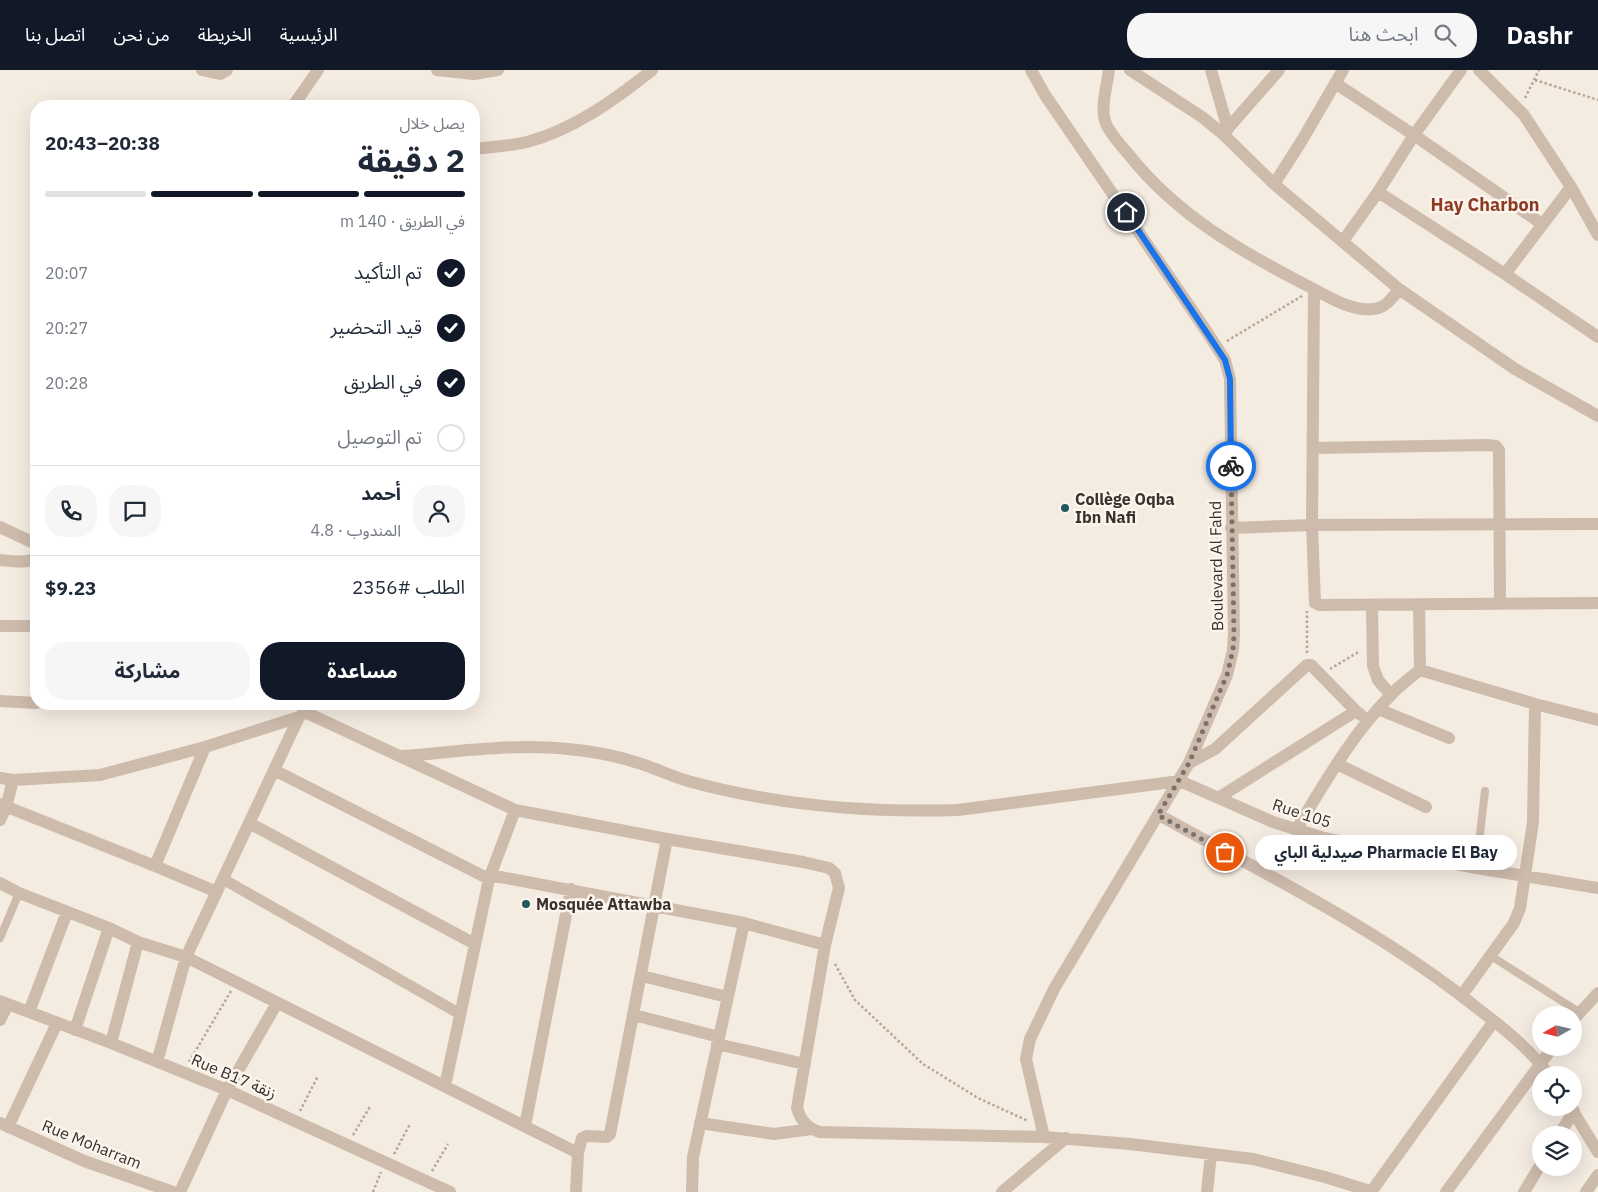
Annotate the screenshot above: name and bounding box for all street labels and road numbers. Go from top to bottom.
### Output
street label: Boulevard Al Fahd [1205,501,1227,631]
street label: Rue 105 [1270,794,1334,832]
street label: Rue B17 زنقة [188,1049,280,1103]
street label: Rue Moharram [39,1115,145,1173]

